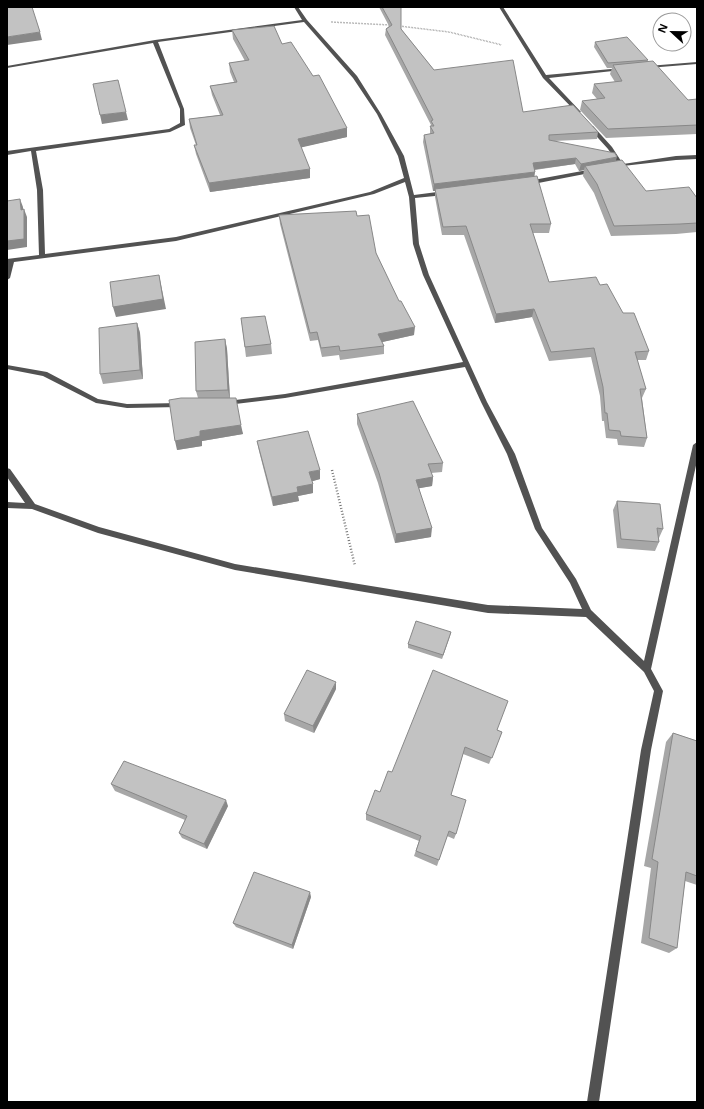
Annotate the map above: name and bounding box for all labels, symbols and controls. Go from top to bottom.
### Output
north arrow [652,12,692,52]
text: N [654,21,671,35]

